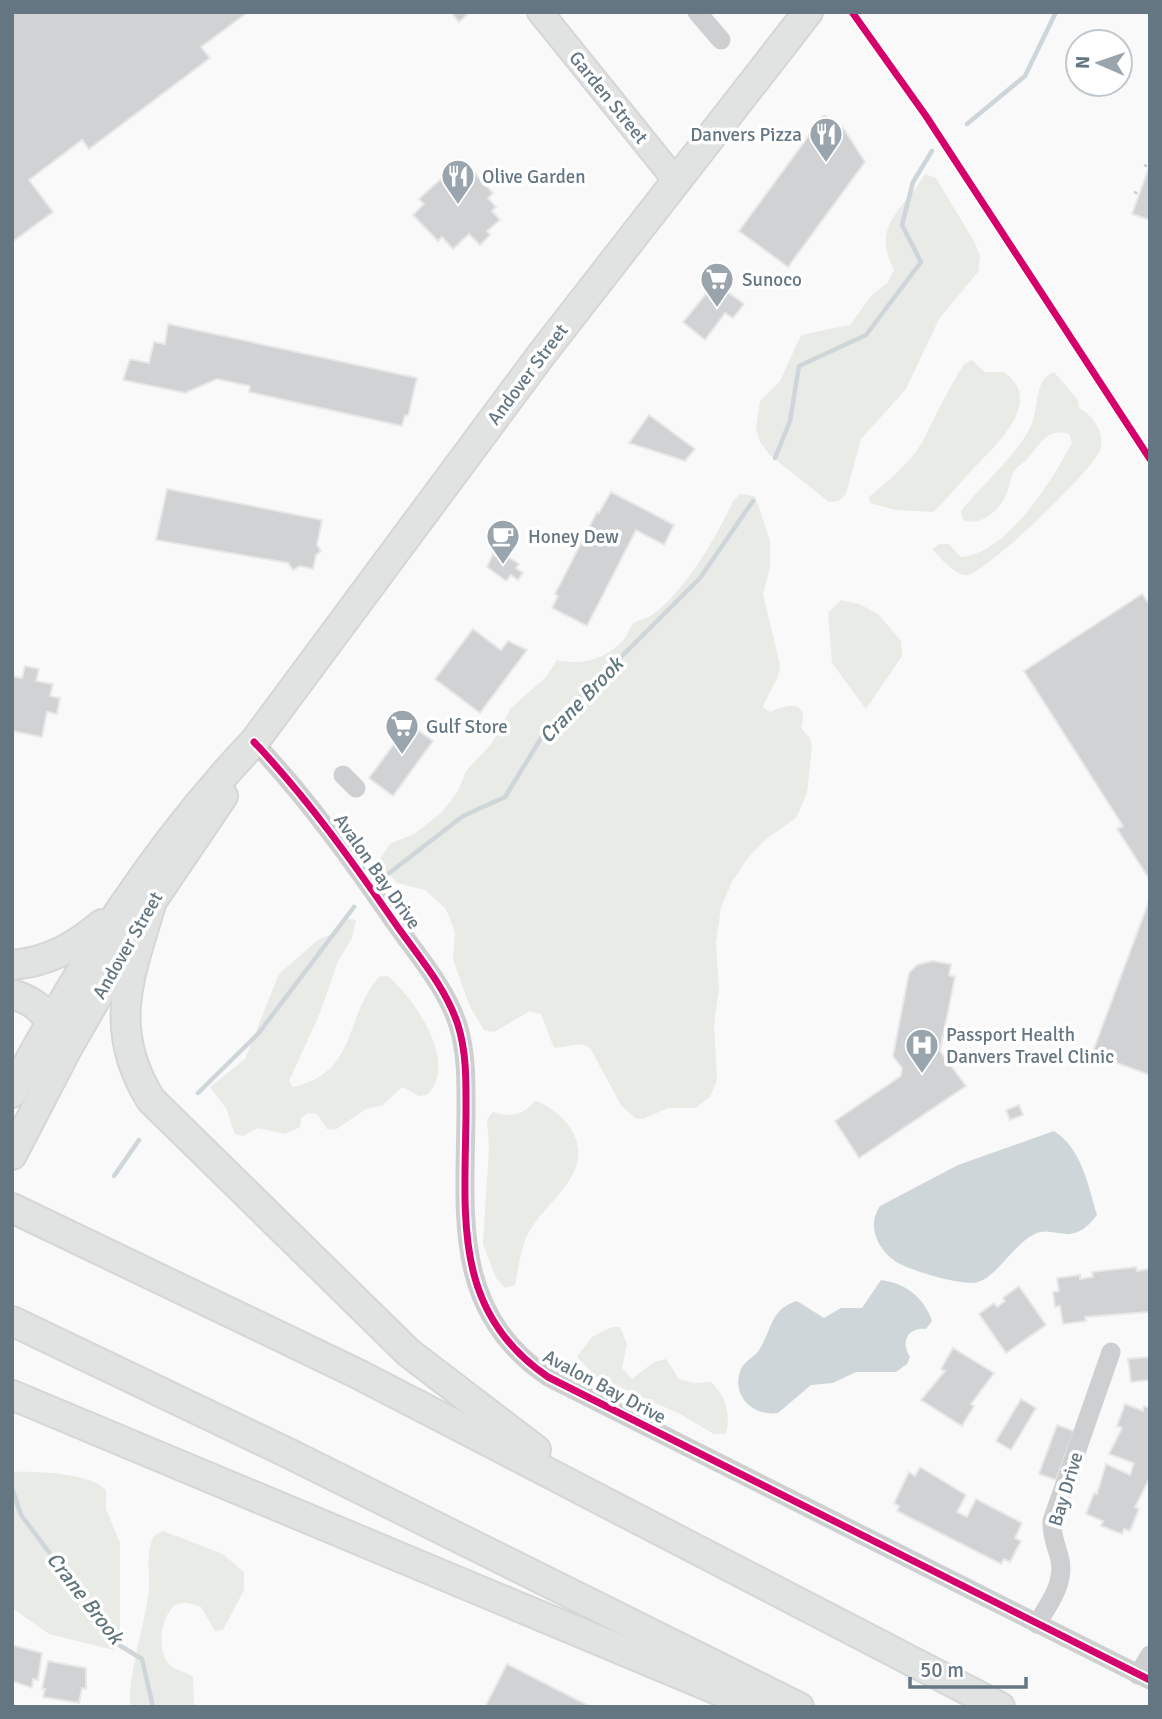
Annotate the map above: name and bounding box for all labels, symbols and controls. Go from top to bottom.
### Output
north arrow [1064,28,1134,98]
street label: Garden Street [564,46,653,149]
text: N [1071,55,1095,69]
restaurant icon: Danvers Pizza [807,115,845,164]
place label: Danvers Pizza [690,123,802,147]
restaurant icon: Olive Garden [439,157,477,206]
place label: Olive Garden [482,165,586,189]
supermarket icon: Sunoco [698,260,736,309]
place label: Sunoco [742,268,802,292]
street label: Andover Street [482,319,574,430]
cafe icon: Honey Dew [484,517,522,566]
place label: Honey Dew [528,525,619,549]
water label: Crane Brook [534,650,630,748]
supermarket icon: Gulf Store [383,707,421,756]
place label: Gulf Store [426,715,508,739]
street label: Avalon Bay Drive [328,809,426,934]
street label: Andover Street [87,887,169,1004]
place label: Passport Health Danvers Travel Clinic [946,1023,1114,1069]
hospital icon: Passport Health Danvers Travel Clinic [903,1026,941,1075]
street label: Avalon Bay Drive [539,1344,670,1429]
street label: Bay Drive [1043,1449,1089,1529]
water label: Crane Brook [41,1547,131,1651]
scale bar [910,1646,1026,1690]
text: 50 m [920,1657,964,1683]

